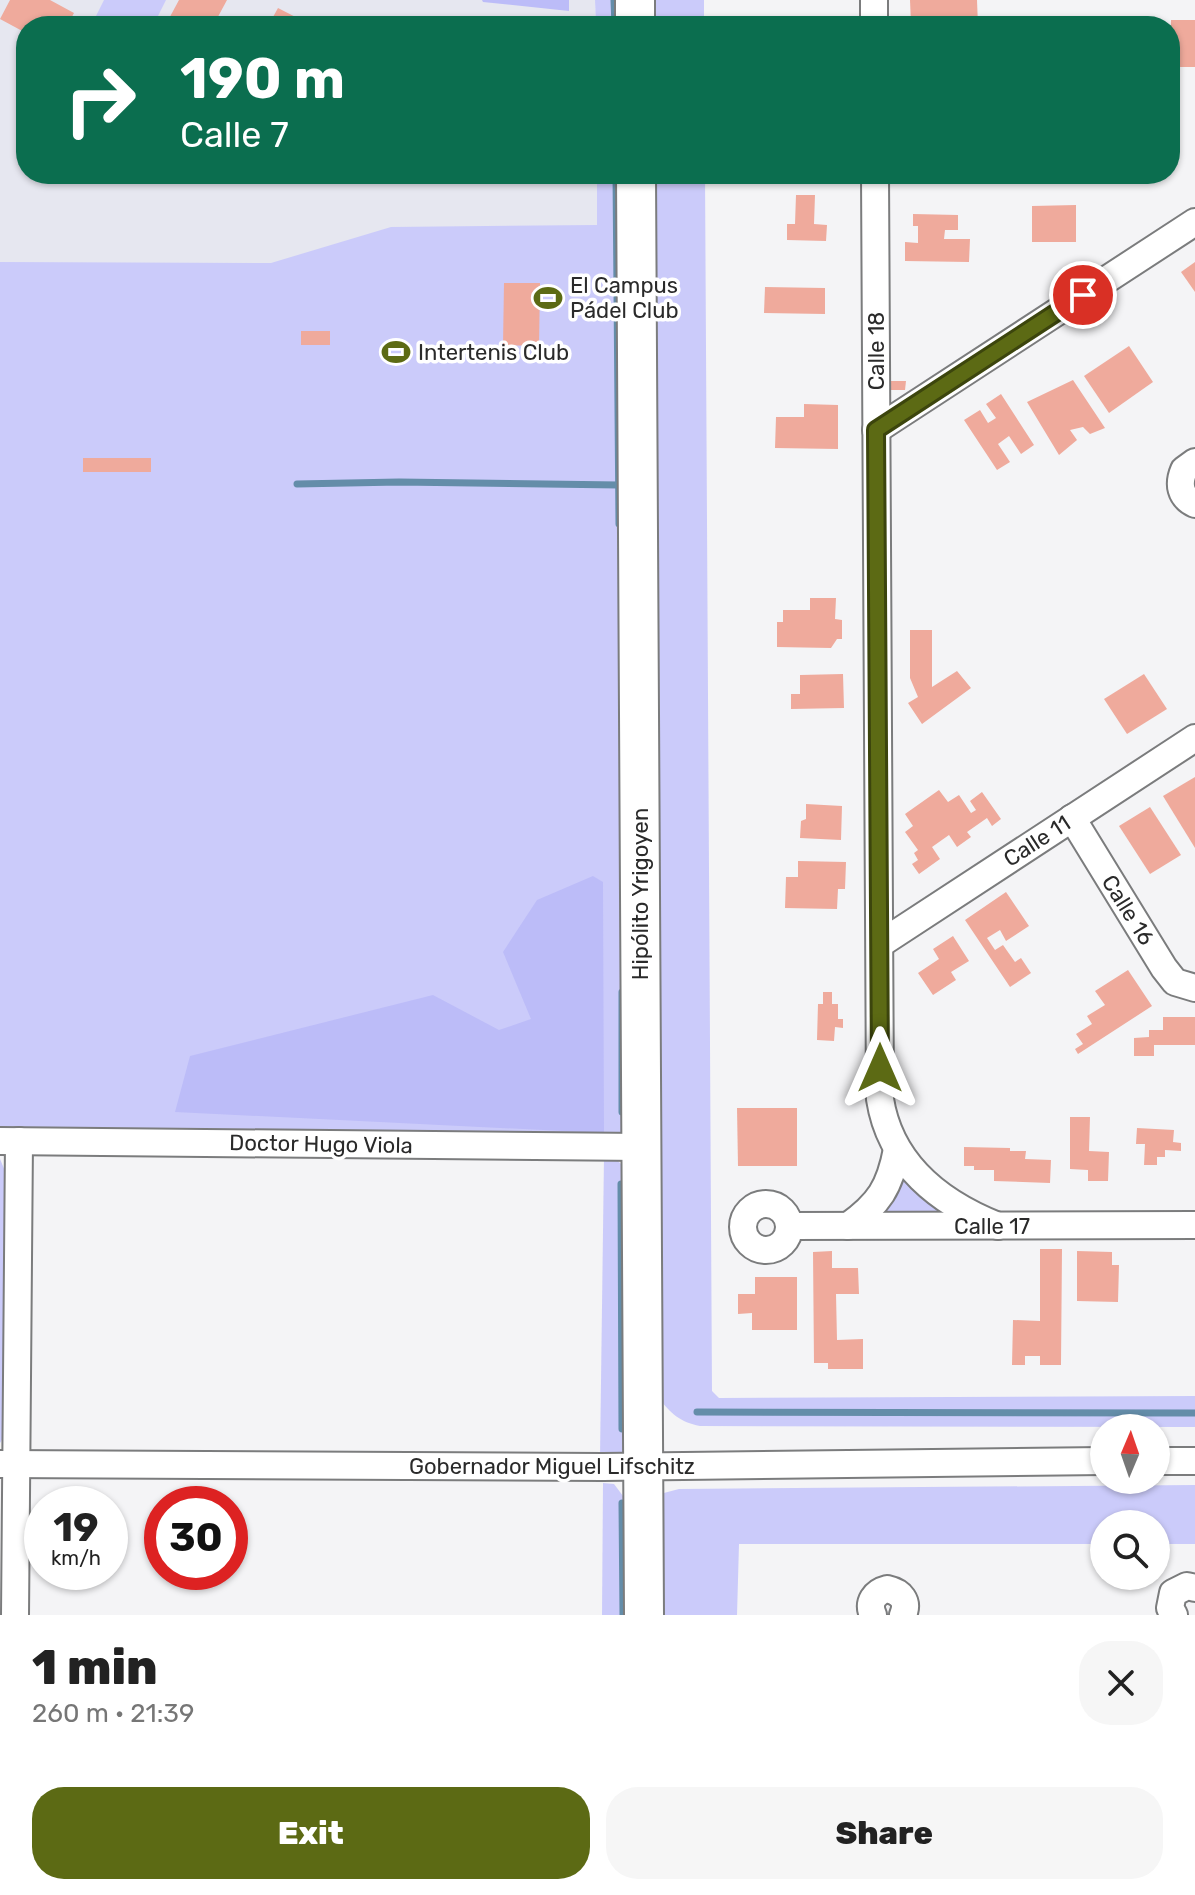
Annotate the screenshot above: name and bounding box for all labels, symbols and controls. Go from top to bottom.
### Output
text: 190 m [180,46,345,112]
icon: right [48,48,152,152]
text: Calle 7 [180,113,289,156]
pin [1049,261,1117,329]
place label: El Campus Pádel Club [570,272,679,324]
icon: arrive [1061,273,1105,317]
sports icon: El Campus Pádel Club [533,283,563,313]
street label: Calle 18 [863,312,890,390]
sports icon: Intertenis Club [381,337,411,367]
place label: Intertenis Club [418,339,569,366]
street label: Hipólito Yrigoyen [627,808,654,980]
street label: Calle 11 [999,810,1075,872]
street label: Calle 16 [1096,870,1160,950]
position arrow [838,1026,922,1110]
street label: Doctor Hugo Viola [229,1129,413,1159]
street label: Calle 17 [954,1213,1030,1240]
north arrow [1090,1414,1170,1494]
map controls [1090,1414,1170,1590]
street label: Gobernador Miguel Lifschitz [409,1453,695,1480]
speed limit sign: 30 [144,1486,248,1590]
text: 19 [53,1504,99,1551]
button: search [1090,1510,1170,1590]
text: km/h [51,1546,101,1570]
text: 1 min [32,1639,158,1696]
button: close [1079,1641,1163,1725]
text: 260 m · 21:39 [32,1698,194,1729]
button: Exit [32,1787,590,1879]
button: Share [606,1787,1163,1879]

